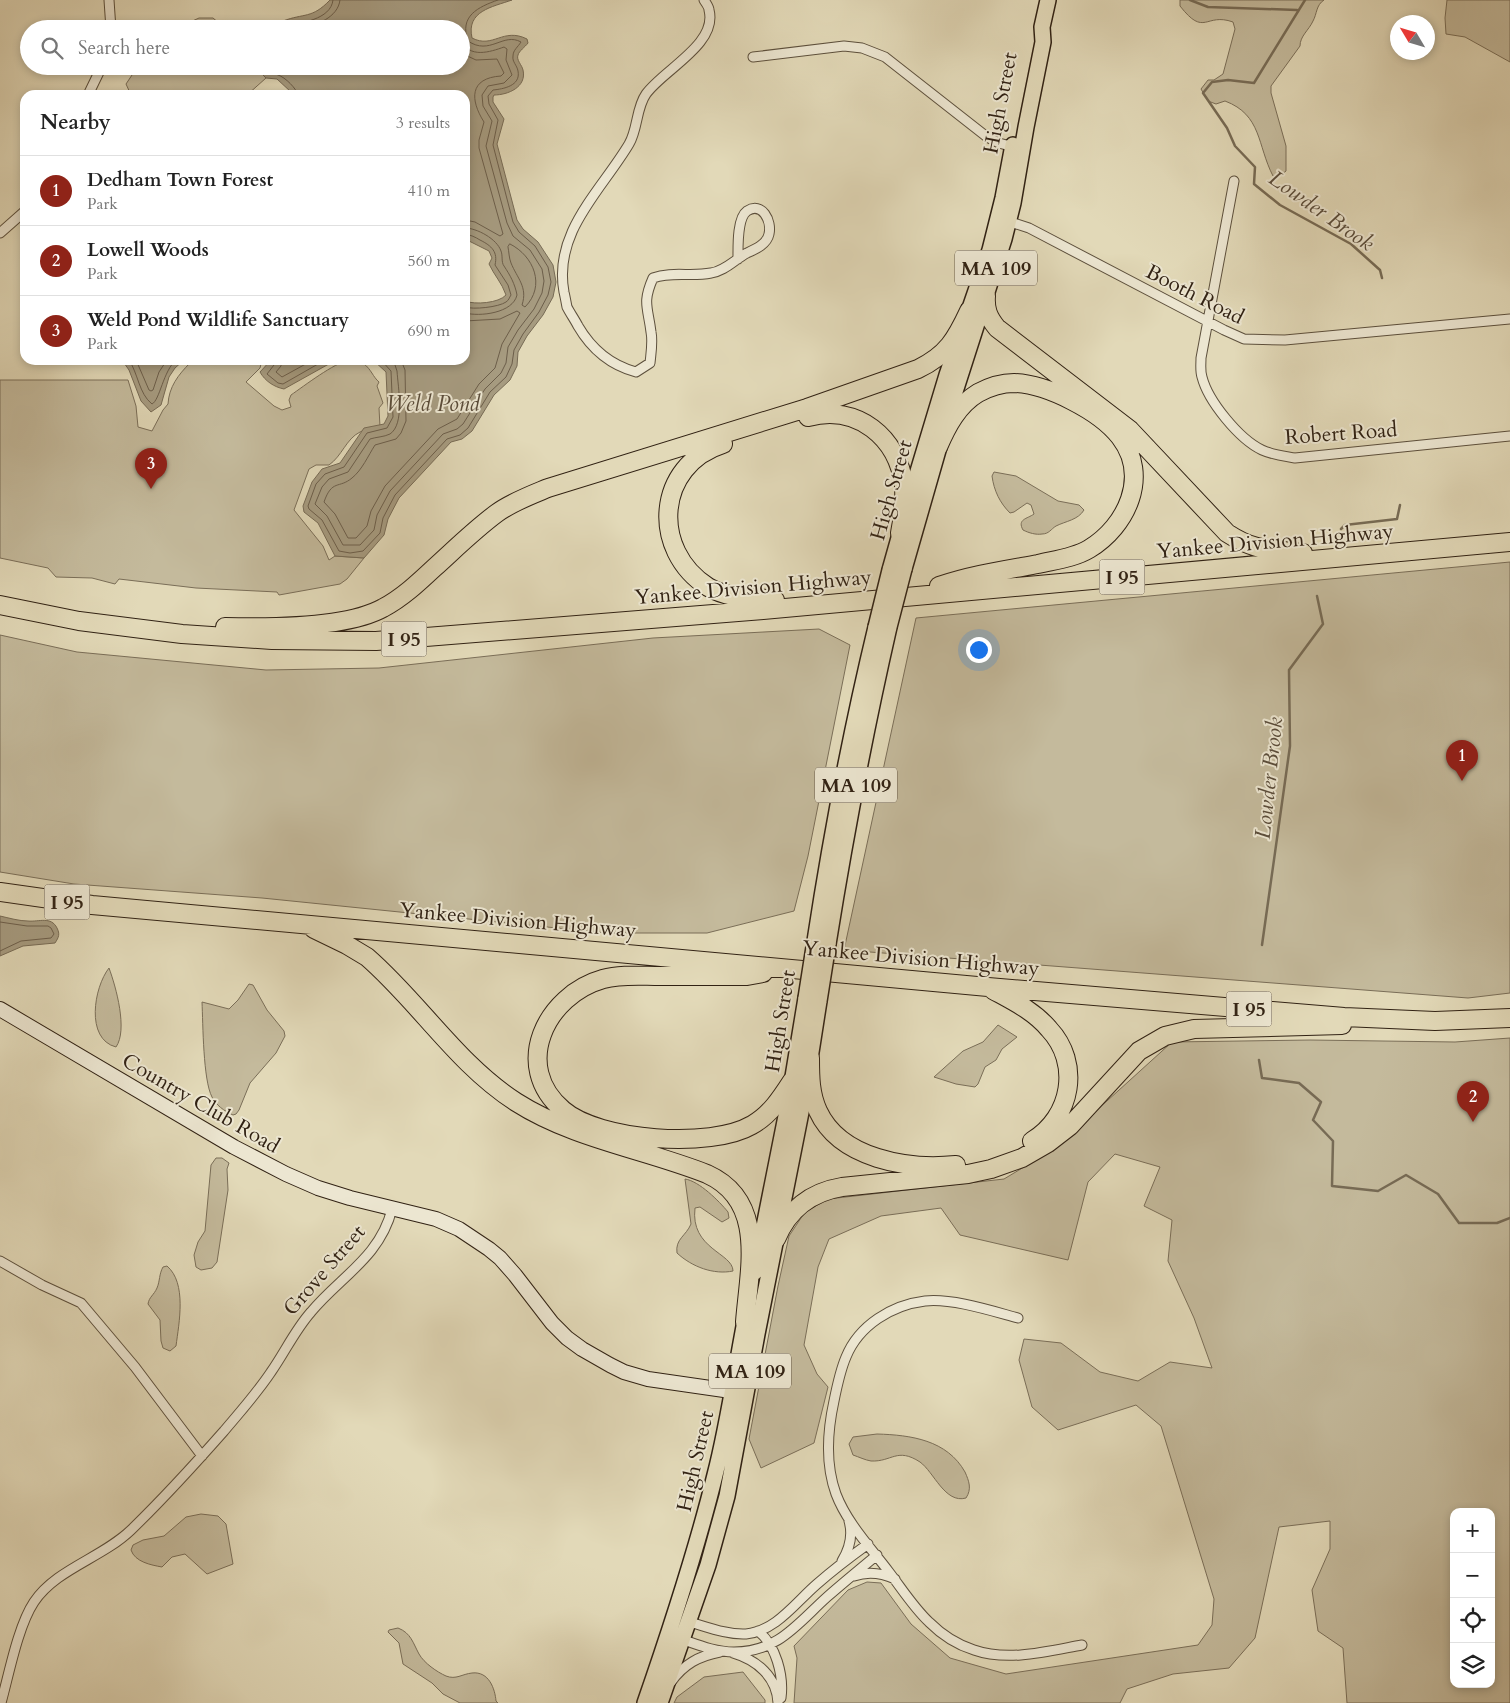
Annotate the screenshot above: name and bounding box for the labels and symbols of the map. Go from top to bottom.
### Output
north arrow [1390,15,1435,60]
street label: High Street [976,49,1025,156]
water label: Lowder Brook [1263,163,1380,258]
road number: MA 109 [955,250,1037,286]
street label: Booth Road [1141,257,1249,332]
water label: Weld Pond [386,389,481,419]
street label: Robert Road [1284,415,1398,452]
street label: High Street [863,436,920,544]
pin: 3 [135,448,167,489]
street label: Yankee Division Highway [1155,517,1395,566]
road number: I 95 [1100,560,1144,594]
street label: Yankee Division Highway [633,563,873,612]
road number: I 95 [382,622,426,656]
your location [966,637,992,663]
water label: Lowder Brook [1248,715,1290,841]
pin: 1 [1446,740,1478,781]
road number: MA 109 [815,768,897,802]
road number: I 95 [44,884,90,920]
street label: Yankee Division Highway [398,896,638,945]
street label: Yankee Division Highway [801,934,1041,983]
street label: High Street [758,968,803,1074]
road number: I 95 [1226,992,1272,1026]
street label: Country Club Road [116,1046,285,1160]
pin: 2 [1457,1081,1489,1122]
street label: Grove Street [277,1218,372,1322]
road number: MA 109 [709,1354,791,1388]
street label: High Street [670,1407,721,1515]

